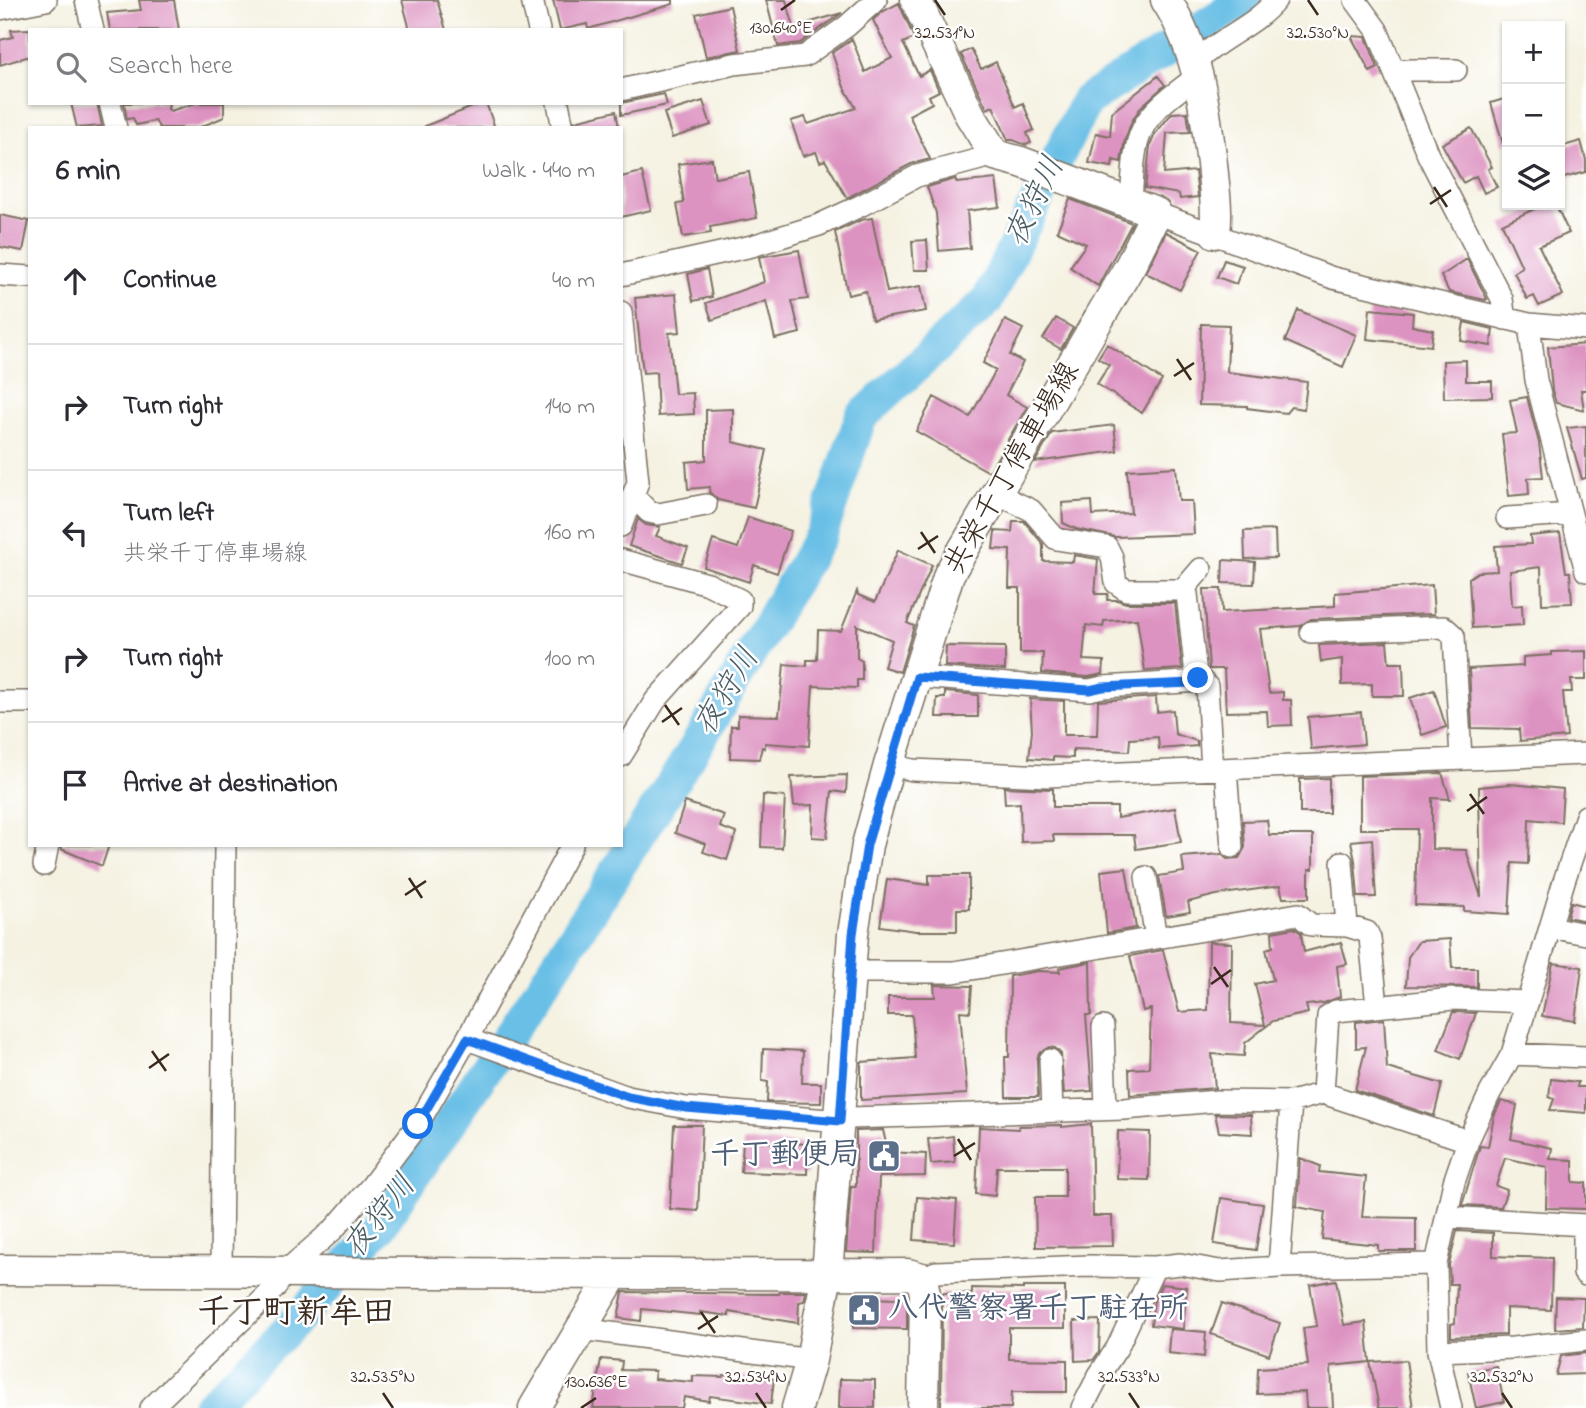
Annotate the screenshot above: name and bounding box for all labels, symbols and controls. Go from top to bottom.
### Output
text: 130.640°E [749,16,813,42]
text: 32.531°N [915,21,975,47]
text: 32.530°N [1287,21,1349,47]
map controls [1502,21,1565,210]
button: + [1502,21,1565,84]
search box [28,28,623,105]
icon: search [52,48,90,86]
text: Search here [108,48,233,86]
button: − [1502,84,1565,147]
button: layers [1502,147,1565,210]
water label: 夜狩川 [994,149,1078,255]
text: 6 min [56,150,120,194]
text: Walk · 440 m [482,155,595,188]
icon: ahead [56,262,94,300]
text: Continue [123,262,216,300]
text: 40 m [552,265,595,298]
street label: 共栄千丁停車場線 [934,354,1092,584]
icon: right [56,388,94,426]
text: Turn right [123,388,223,426]
text: 140 m [545,391,595,424]
text: Turn left [123,495,214,533]
icon: left [56,514,94,552]
text: 160 m [544,517,595,550]
text: 共栄千丁停車場線 [123,538,307,571]
water label: 夜狩川 [683,639,773,745]
icon: right [56,640,94,678]
text: Turn right [123,640,223,678]
text: 100 m [544,643,595,676]
route end [1182,662,1213,693]
icon: arrive [56,766,94,804]
text: Arrive at destination [123,766,338,804]
route start [402,1108,433,1139]
place label: 千丁郵便局 [710,1134,860,1178]
public building icon: 千丁郵便局 [865,1137,903,1175]
water label: 夜狩川 [333,1165,429,1269]
place label: 八代警察署千丁駐在所 [888,1288,1188,1332]
district label: 千丁町新牟田 [197,1290,395,1338]
public building icon: 八代警察署千丁駐在所 [845,1291,883,1329]
text: 32.535°N [350,1365,416,1391]
text: 32.534°N [725,1365,787,1391]
text: 32.533°N [1098,1365,1160,1391]
text: 32.532°N [1470,1365,1534,1391]
text: 130.636°E [564,1370,628,1396]

